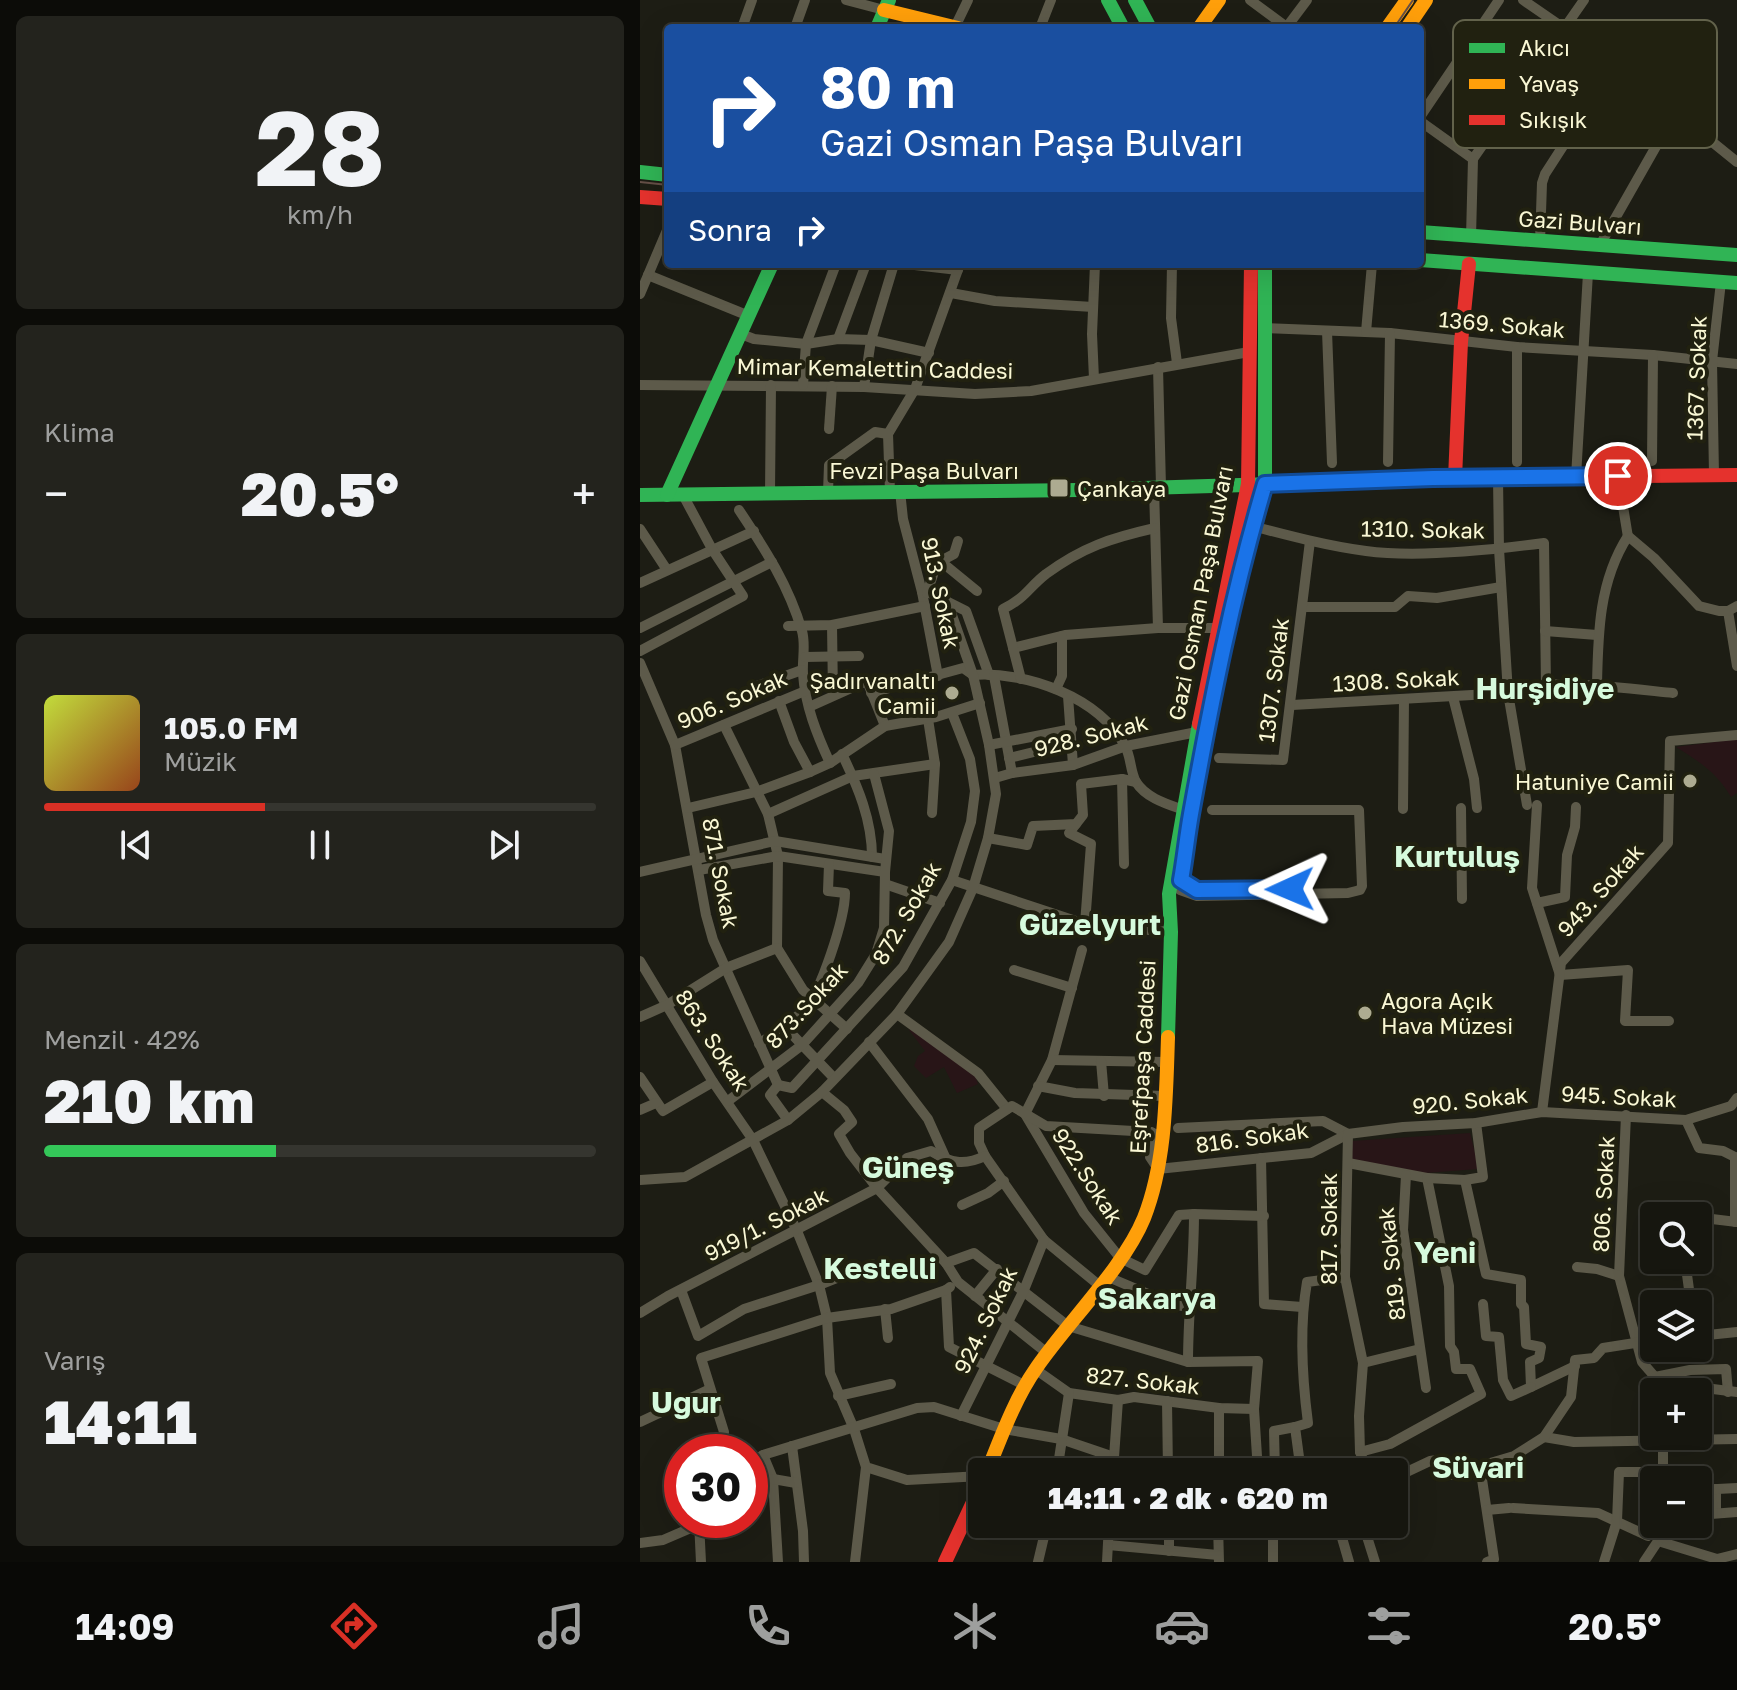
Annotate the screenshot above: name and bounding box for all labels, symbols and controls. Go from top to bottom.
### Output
legend [1453,20,1717,148]
text: Akıcı [1519,34,1570,61]
text: 80 m [820,53,955,120]
icon: right [688,56,792,160]
text: Yavaş [1519,70,1579,97]
text: 28 [255,84,385,209]
text: Sıkışık [1519,106,1587,133]
text: Gazi Osman Paşa Bulvarı [820,121,1244,164]
text: km/h [287,199,353,230]
street label: Gazi Bulvarı [1517,204,1643,240]
icon: right [788,208,832,252]
text: Sonra [688,212,772,248]
street label: 1369. Sokak [1438,305,1566,343]
street label: 1367. Sokak [1680,315,1712,441]
street label: Mimar Kemalettin Caddesi [736,352,1014,384]
text: Klima [44,417,115,448]
pin [1584,442,1652,510]
icon: arrive [1596,454,1640,498]
text: 20.5° [241,457,399,529]
street label: Fevzi Paşa Bulvarı [829,457,1019,484]
street label: Gazi Osman Paşa Bulvarı [1162,463,1238,723]
text: − [44,467,68,520]
text: + [572,467,596,520]
place label: Çankaya [1077,475,1166,502]
marker: Çankaya [1048,477,1070,499]
street label: 1310. Sokak [1361,514,1485,544]
street label: 913. Sokak [916,535,966,651]
street label: 1307. Sokak [1252,616,1294,744]
street label: 1308. Sokak [1332,663,1460,697]
street label: 906. Sokak [673,664,791,734]
place label: Şadırvanaltı Camii [809,667,936,719]
district label: Hurşidiye [1475,670,1615,706]
marker: Şadırvanaltı Camii [943,684,961,702]
street label: 928. Sokak [1031,708,1151,762]
text: 105.0 FM [164,710,298,746]
text: Müzik [164,746,237,777]
place label: Hatuniye Camii [1515,768,1674,795]
marker: Hatuniye Camii [1681,772,1699,790]
street label: 871. Sokak [697,815,745,931]
icon: previous [114,823,158,867]
icon: pause [298,823,342,867]
icon: next [482,823,526,867]
district label: Kurtuluş [1394,838,1520,874]
street label: 943. Sokak [1551,838,1649,942]
position arrow [1248,847,1332,931]
street label: 872. Sokak [866,857,946,969]
district label: Güzelyurt [1019,906,1161,942]
street label: 873.Sokak [759,956,853,1054]
street label: Eşrefpaşa Caddesi [1123,959,1161,1155]
street label: 863. Sokak [670,984,756,1096]
place label: Agora Açık Hava Müzesi [1381,987,1513,1039]
marker: Agora Açık Hava Müzesi [1356,1004,1374,1022]
text: Menzil · 42% [44,1024,200,1055]
text: 210 km [44,1064,254,1136]
street label: 945. Sokak [1560,1079,1678,1113]
street label: 920. Sokak [1411,1081,1529,1119]
street label: 816. Sokak [1194,1116,1310,1158]
street label: 922.Sokak [1047,1123,1129,1229]
street label: 806. Sokak [1586,1135,1620,1253]
district label: Güneş [862,1149,954,1185]
street label: 817. Sokak [1315,1173,1342,1285]
street label: 919/1. Sokak [700,1181,832,1267]
map controls [1640,1202,1712,1538]
button: search [1640,1202,1712,1274]
street label: 819. Sokak [1372,1206,1410,1322]
district label: Yeni [1414,1234,1476,1270]
district label: Kestelli [823,1250,937,1286]
street label: 924. Sokak [947,1262,1023,1378]
district label: Sakarya [1098,1280,1216,1316]
button: layers [1640,1290,1712,1362]
text: Varış [44,1345,105,1376]
street label: 827. Sokak [1085,1361,1201,1399]
button: + [1640,1378,1712,1450]
district label: Uğur [651,1384,721,1420]
text: 14:11 [44,1385,197,1457]
speed limit sign: 30 [664,1434,768,1538]
district label: Süvari [1432,1449,1524,1485]
button: − [1640,1466,1712,1538]
text: 14:11 · 2 dk · 620 m [1048,1480,1328,1516]
icon: directions [326,1598,382,1654]
icon: music [533,1598,589,1654]
icon: phone [740,1598,796,1654]
icon: climate [947,1598,1003,1654]
icon: car [1154,1598,1210,1654]
icon: filters [1361,1598,1417,1654]
text: 14:09 [76,1605,174,1648]
text: 20.5° [1569,1605,1661,1648]

